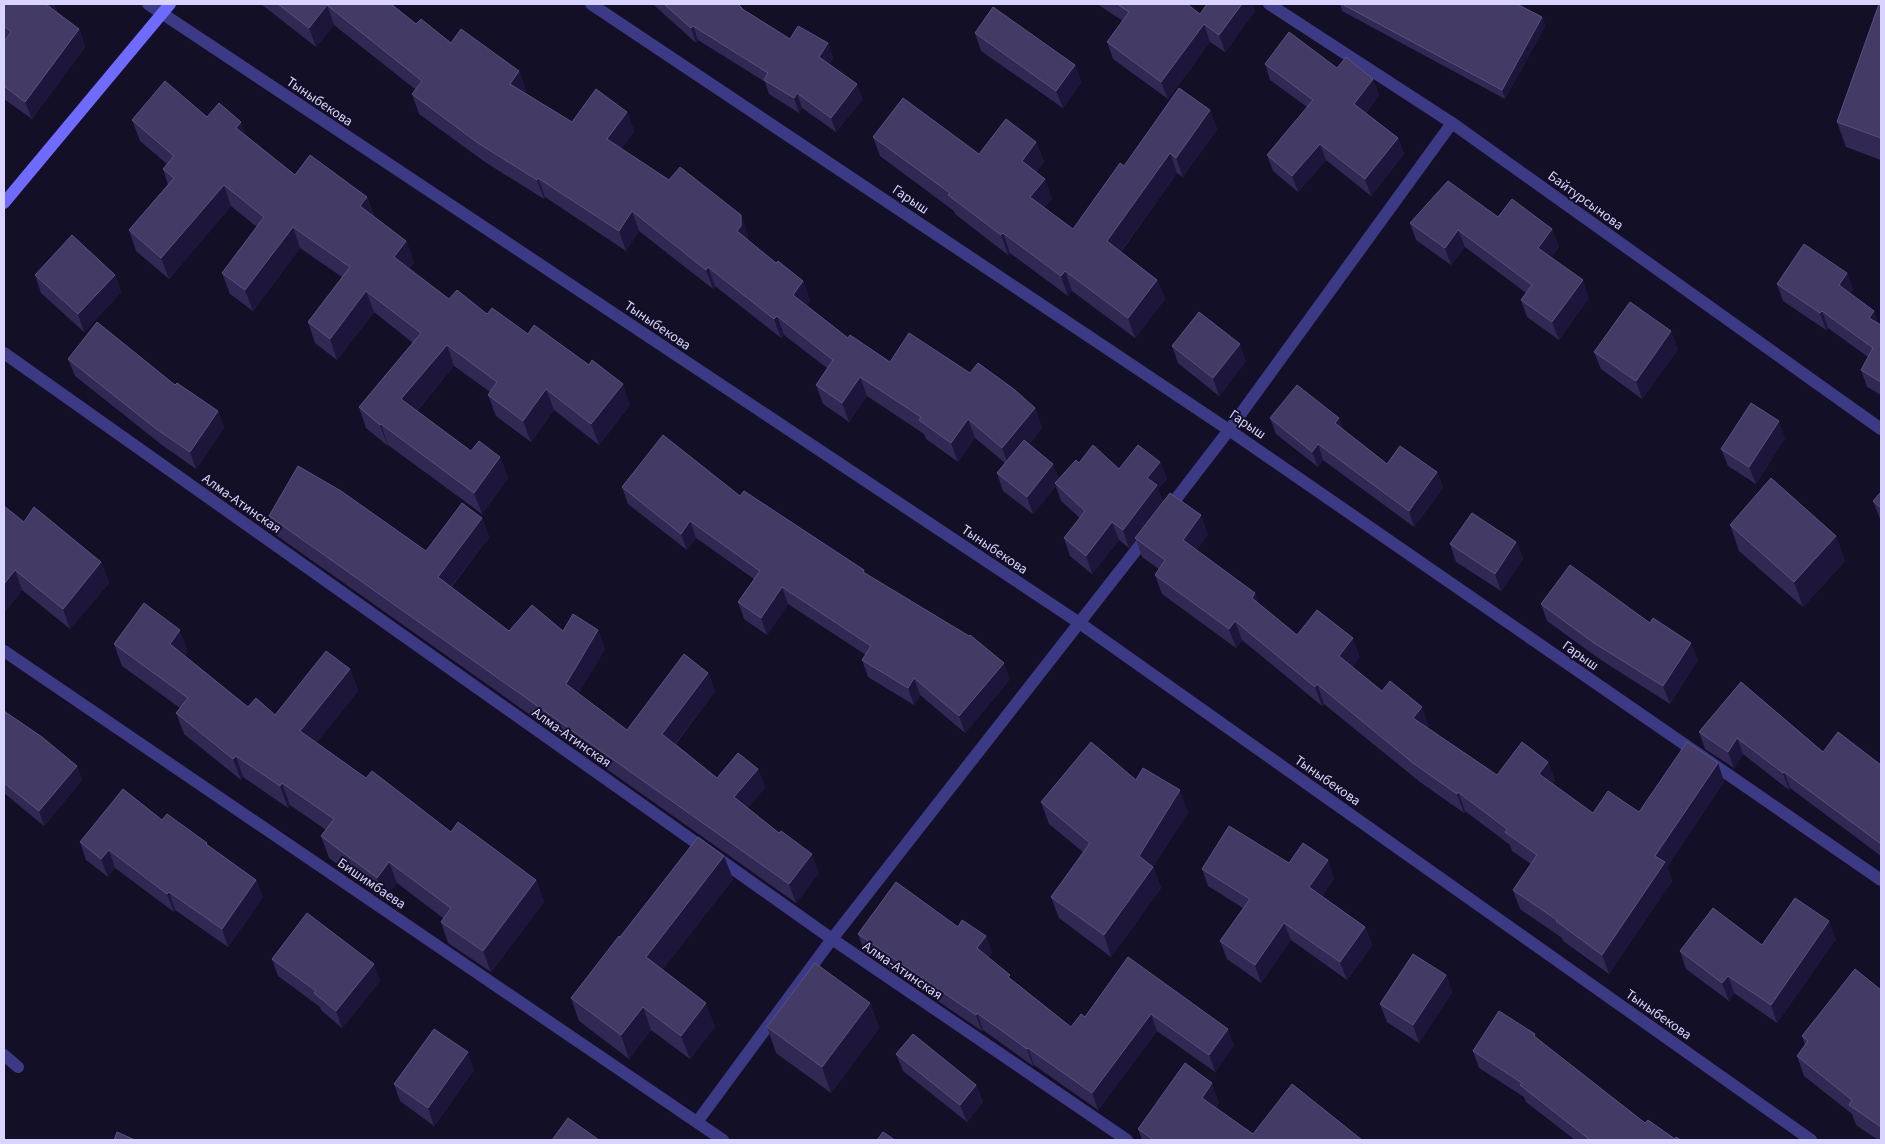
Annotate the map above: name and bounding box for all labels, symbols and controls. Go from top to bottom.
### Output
street label: Тыныбекова [282,72,357,132]
street label: Байтурсынова [1543,166,1627,235]
street label: Гарыш [888,180,933,219]
street label: Тыныбекова [620,296,695,356]
street label: Гарыш [1225,405,1270,444]
street label: Алма-Атинская [198,469,285,539]
street label: Тыныбекова [957,520,1032,580]
street label: Гарыш [1558,636,1603,676]
street label: Алма-Атинская [528,703,615,773]
street label: Тыныбекова [1290,751,1365,811]
street label: Бишимбаева [333,853,410,914]
street label: Алма-Атинская [858,937,946,1005]
street label: Тыныбекова [1621,985,1696,1045]

